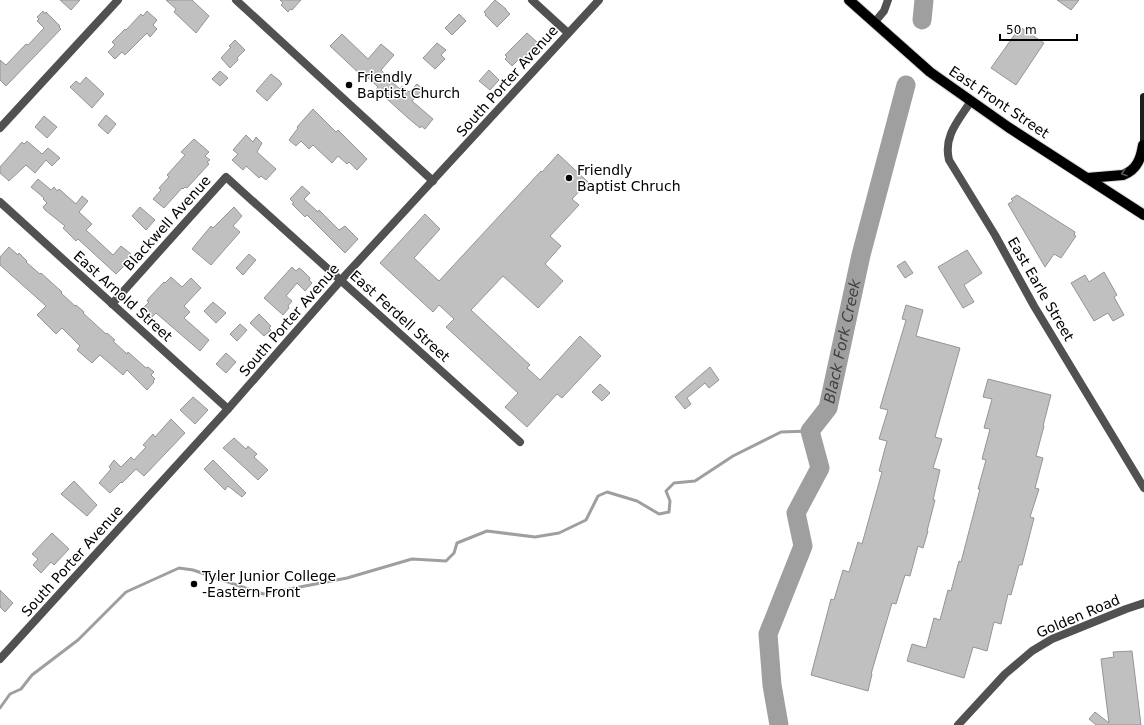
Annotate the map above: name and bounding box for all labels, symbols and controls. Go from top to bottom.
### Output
scale bar [1000,16,1077,42]
street label: South Porter Avenue [453,22,561,140]
text: 50 m [1006,23,1037,37]
street label: East Front Street [946,63,1052,142]
place label: Friendly Baptist Church [357,69,460,101]
marker: Friendly Baptist Church [344,80,354,90]
place label: Friendly Baptist Chruch [577,162,681,194]
one-way arrow [1120,168,1127,177]
street label: Blackwell Avenue [120,172,214,274]
marker: Friendly Baptist Chruch [564,173,574,183]
street label: East Earle Street [1005,234,1078,344]
street label: East Arnold Street [70,248,176,345]
street label: South Porter Avenue [236,261,342,379]
street label: East Ferdell Street [347,267,453,365]
water label: Black Fork Creek [820,276,865,405]
street label: South Porter Avenue [18,502,126,620]
place label: Tyler Junior College -Eastern Front [201,568,336,600]
marker: Tyler Junior College -Eastern Front [189,579,199,589]
street label: Golden Road [1034,591,1122,641]

